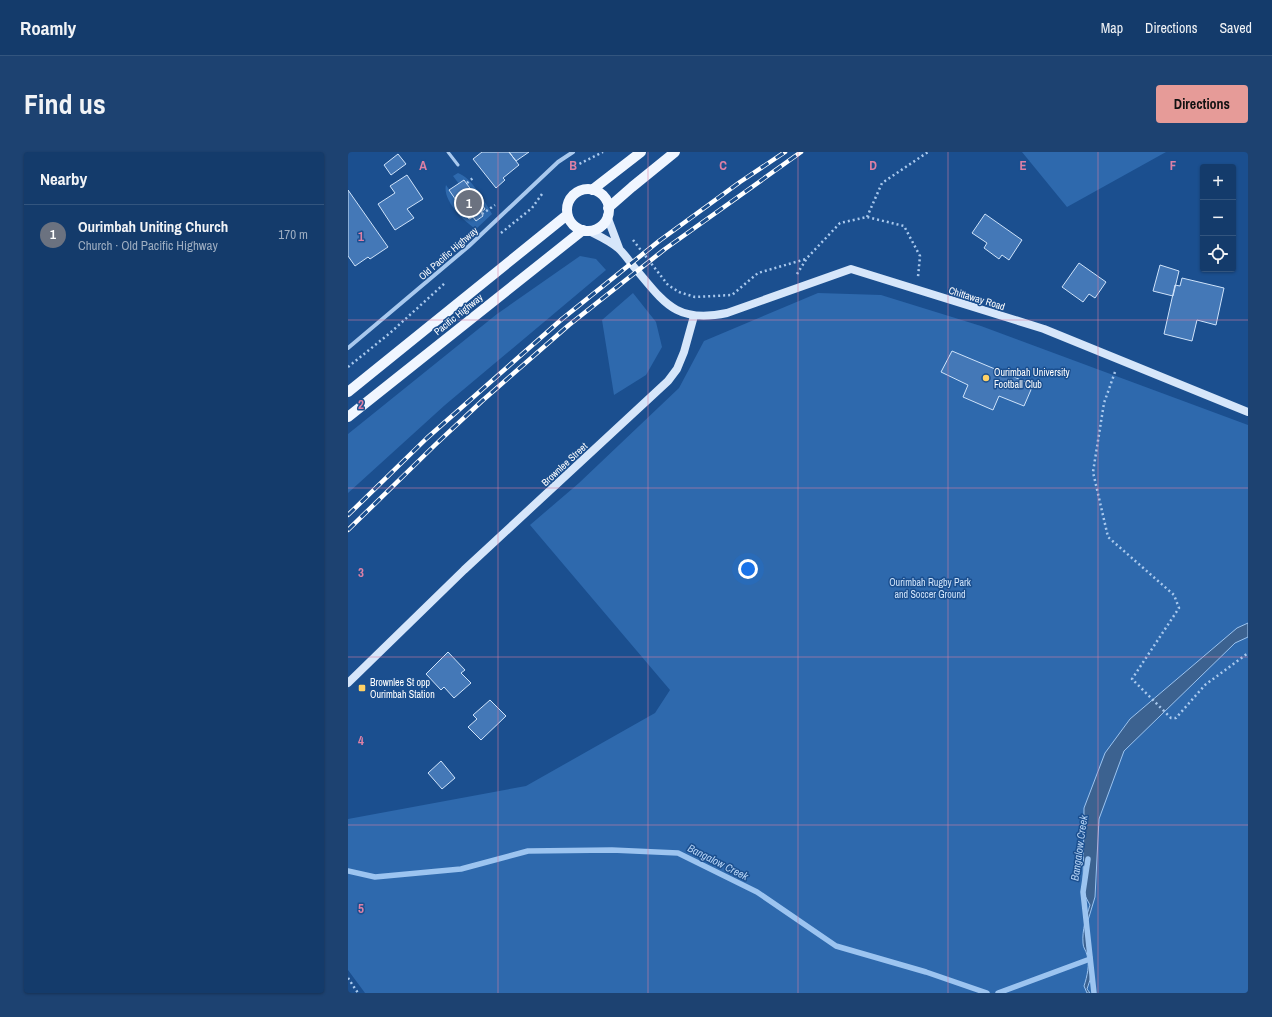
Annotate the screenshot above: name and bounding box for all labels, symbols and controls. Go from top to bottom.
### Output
text: Roamly [20,15,76,41]
text: Map [1101,19,1123,37]
text: Directions [1145,19,1197,37]
text: Saved [1219,19,1252,37]
text: Find us [24,85,106,123]
button: Directions [1156,85,1248,123]
text: A [419,157,427,174]
text: B [569,157,577,174]
text: C [719,157,727,174]
text: D [869,157,877,174]
text: E [1019,157,1027,174]
text: F [1170,157,1177,174]
map controls [1200,164,1236,272]
button: + [1200,164,1236,200]
text: Nearby [40,167,87,190]
pin: 1 [456,188,482,218]
button: − [1200,200,1236,236]
text: Ourimbah Uniting Church [78,216,228,237]
street label: Old Pacific Highway [416,224,481,283]
text: 1 [50,226,56,243]
text: 170 m [278,226,308,243]
text: 1 [358,228,364,245]
button: locate [1200,236,1236,272]
text: Church · Old Pacific Highway [78,237,218,254]
street label: Chittaway Road [947,284,1007,313]
street label: Pacific Highway [431,290,486,338]
place label: Ourimbah University Football Club [994,366,1071,391]
marker: Ourimbah University Football Club [981,373,991,383]
text: 2 [358,396,364,413]
street label: Brownlee Street [539,439,591,489]
your location [738,559,758,579]
text: 3 [358,564,364,581]
park label: Ourimbah Rugby Park and Soccer Ground [889,576,972,601]
place label: Brownlee St opp Ourimbah Station [370,676,435,701]
marker: Brownlee St opp Ourimbah Station [357,683,367,693]
text: 4 [358,732,364,749]
water label: Bangalow Creek [1067,814,1091,882]
water label: Bangalow Creek [685,841,751,883]
text: 5 [358,900,364,917]

